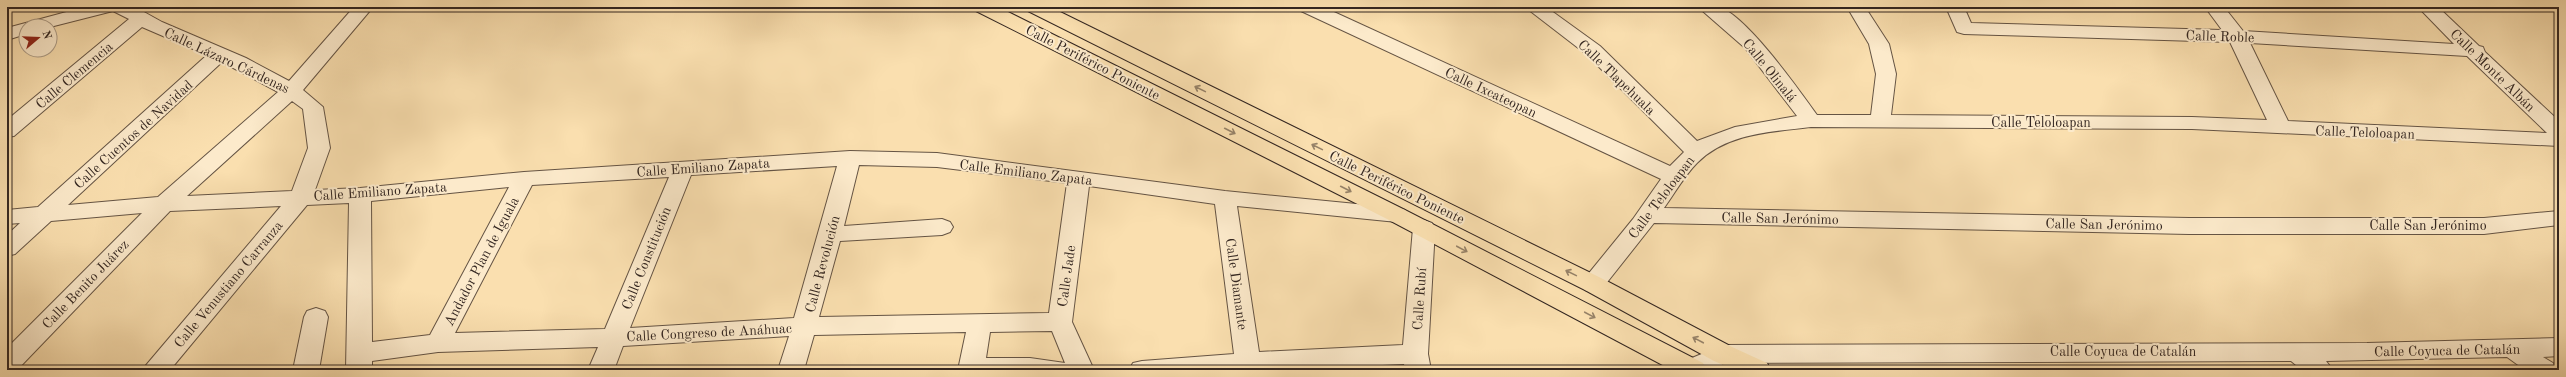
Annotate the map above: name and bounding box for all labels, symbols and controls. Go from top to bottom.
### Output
north arrow [18,18,58,58]
street label: Calle Periférico Poniente [1023,23,1162,103]
street label: Calle Lázaro Cárdenas [162,26,291,96]
street label: Calle Monte Albán [2447,27,2538,115]
text: N [39,29,53,42]
street label: Calle Roble [2185,29,2254,45]
street label: Calle Olinalá [1740,36,1799,105]
street label: Calle Tlapehuala [1575,37,1658,118]
street label: Calle Clemencia [33,40,116,112]
street label: Calle Ixcateopan [1442,65,1539,121]
street label: Calle Cuentos de Navidad [72,78,196,192]
one-way arrow [1194,85,1206,92]
street label: Calle Teloloapan [1991,116,2091,130]
street label: Calle Teloloapan [2315,124,2416,142]
one-way arrow [1224,128,1236,135]
one-way arrow [1311,143,1323,150]
street label: Calle Periférico Poniente [1327,149,1467,227]
street label: Calle Teloloapan [1626,153,1698,242]
street label: Calle Emiliano Zapata [636,156,770,180]
street label: Calle Emiliano Zapata [959,158,1093,188]
street label: Calle Emiliano Zapata [313,180,447,204]
one-way arrow [1340,186,1352,193]
street label: Andador Plan de Iguala [442,195,522,328]
street label: Calle Constitución [620,205,674,312]
street label: Calle San Jerónimo [1721,211,1839,227]
street label: Calle Revolución [803,214,843,314]
street label: Calle San Jerónimo [2045,217,2163,233]
street label: Calle Venustiano Carranza [172,219,286,351]
street label: Calle San Jerónimo [2369,219,2487,233]
street label: Calle Benito Juárez [40,237,132,332]
street label: Calle Diamante [1223,237,1249,331]
street label: Calle Jade [1056,244,1078,308]
one-way arrow [1456,245,1468,253]
street label: Calle Rubí [1411,267,1429,331]
one-way arrow [1565,269,1577,276]
one-way arrow [1583,312,1595,320]
street label: Calle Congreso de Anáhuac [626,322,792,344]
one-way arrow [1692,336,1704,344]
street label: Calle Coyuca de Catalán [2374,343,2521,359]
street label: Calle Coyuca de Catalán [2050,345,2197,359]

